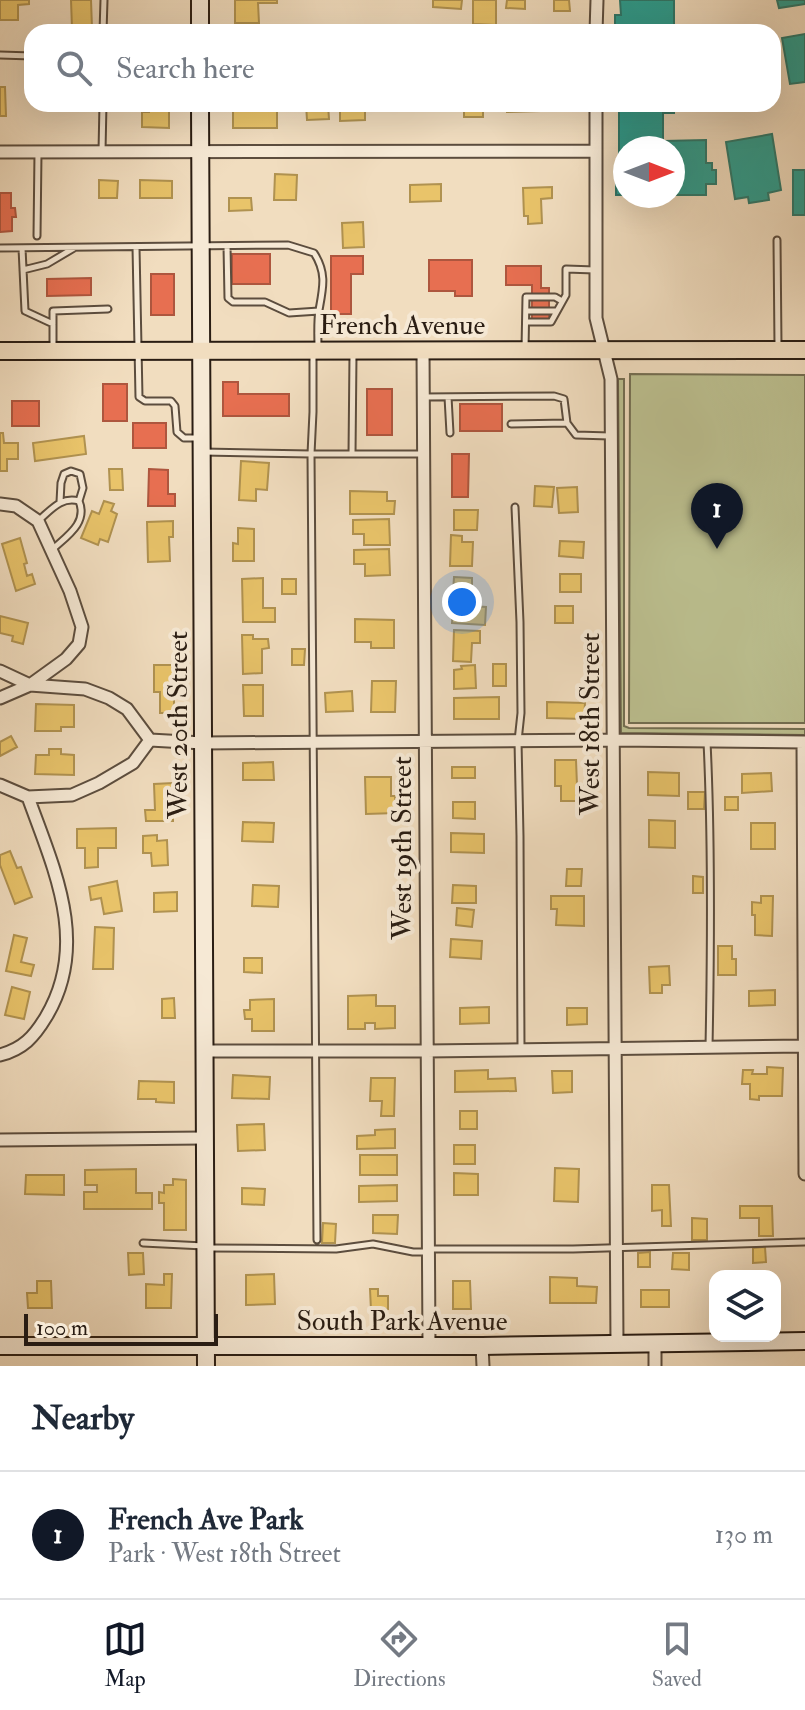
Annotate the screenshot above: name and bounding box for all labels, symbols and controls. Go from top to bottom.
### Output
search box [24,24,781,112]
icon: search [52,46,96,90]
text: Search here [116,50,255,87]
north arrow [613,136,685,208]
street label: French Avenue [319,308,485,343]
pin: 1 [691,483,743,549]
your location [442,582,482,622]
street label: West 20th Street [161,631,196,820]
street label: West 18th Street [573,633,608,816]
street label: West 19th Street [385,756,420,941]
map controls [709,1270,781,1342]
button: layers [709,1270,781,1342]
street label: South Park Avenue [296,1304,508,1339]
scale bar [24,1310,218,1346]
text: 100 m [36,1314,88,1342]
text: Nearby [32,1397,134,1440]
text: French Ave Park [108,1501,304,1538]
text: 1 [53,1519,63,1551]
text: 130 m [715,1519,773,1551]
text: Park · West 18th Street [108,1538,341,1570]
tab: Map [103,1617,147,1693]
tab: Directions [353,1617,446,1693]
tab: Saved [652,1617,702,1693]

